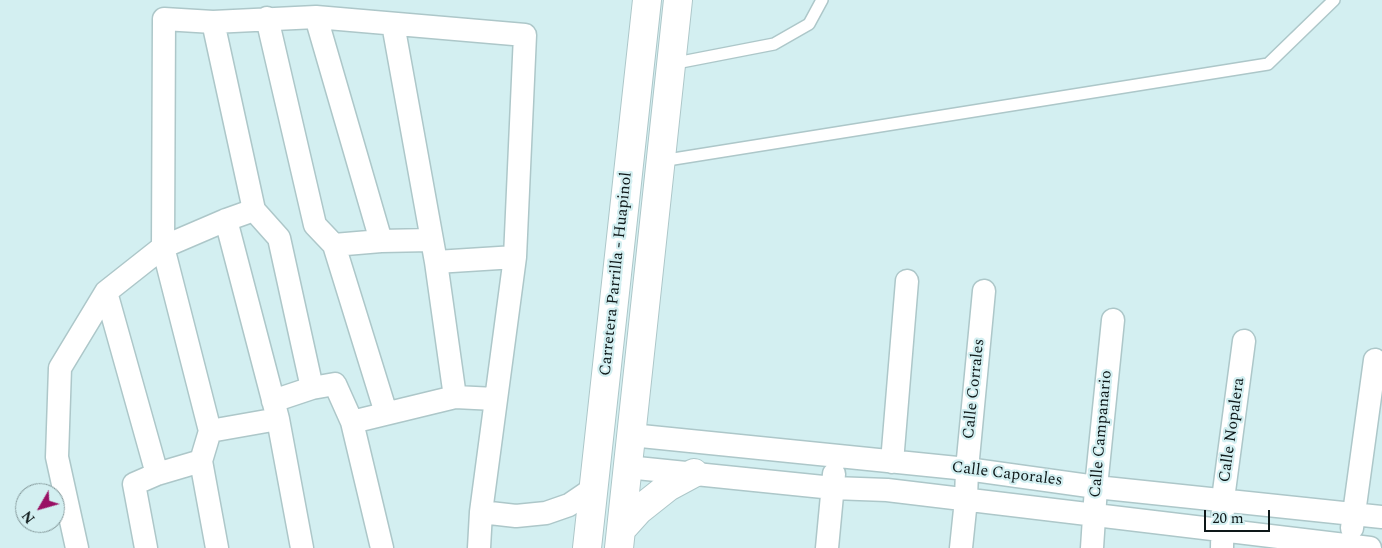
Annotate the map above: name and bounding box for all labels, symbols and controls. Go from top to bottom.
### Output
street label: Carretera Parrilla - Huapinol [597,171,637,377]
street label: Calle Corrales [960,338,990,440]
street label: Calle Campanario [1087,370,1117,498]
street label: Calle Nopalera [1216,376,1250,484]
street label: Calle Caporales [951,459,1063,491]
north arrow [15,483,65,533]
scale bar [1207,500,1273,532]
text: N [17,506,40,528]
text: 20 m [1212,507,1244,530]

